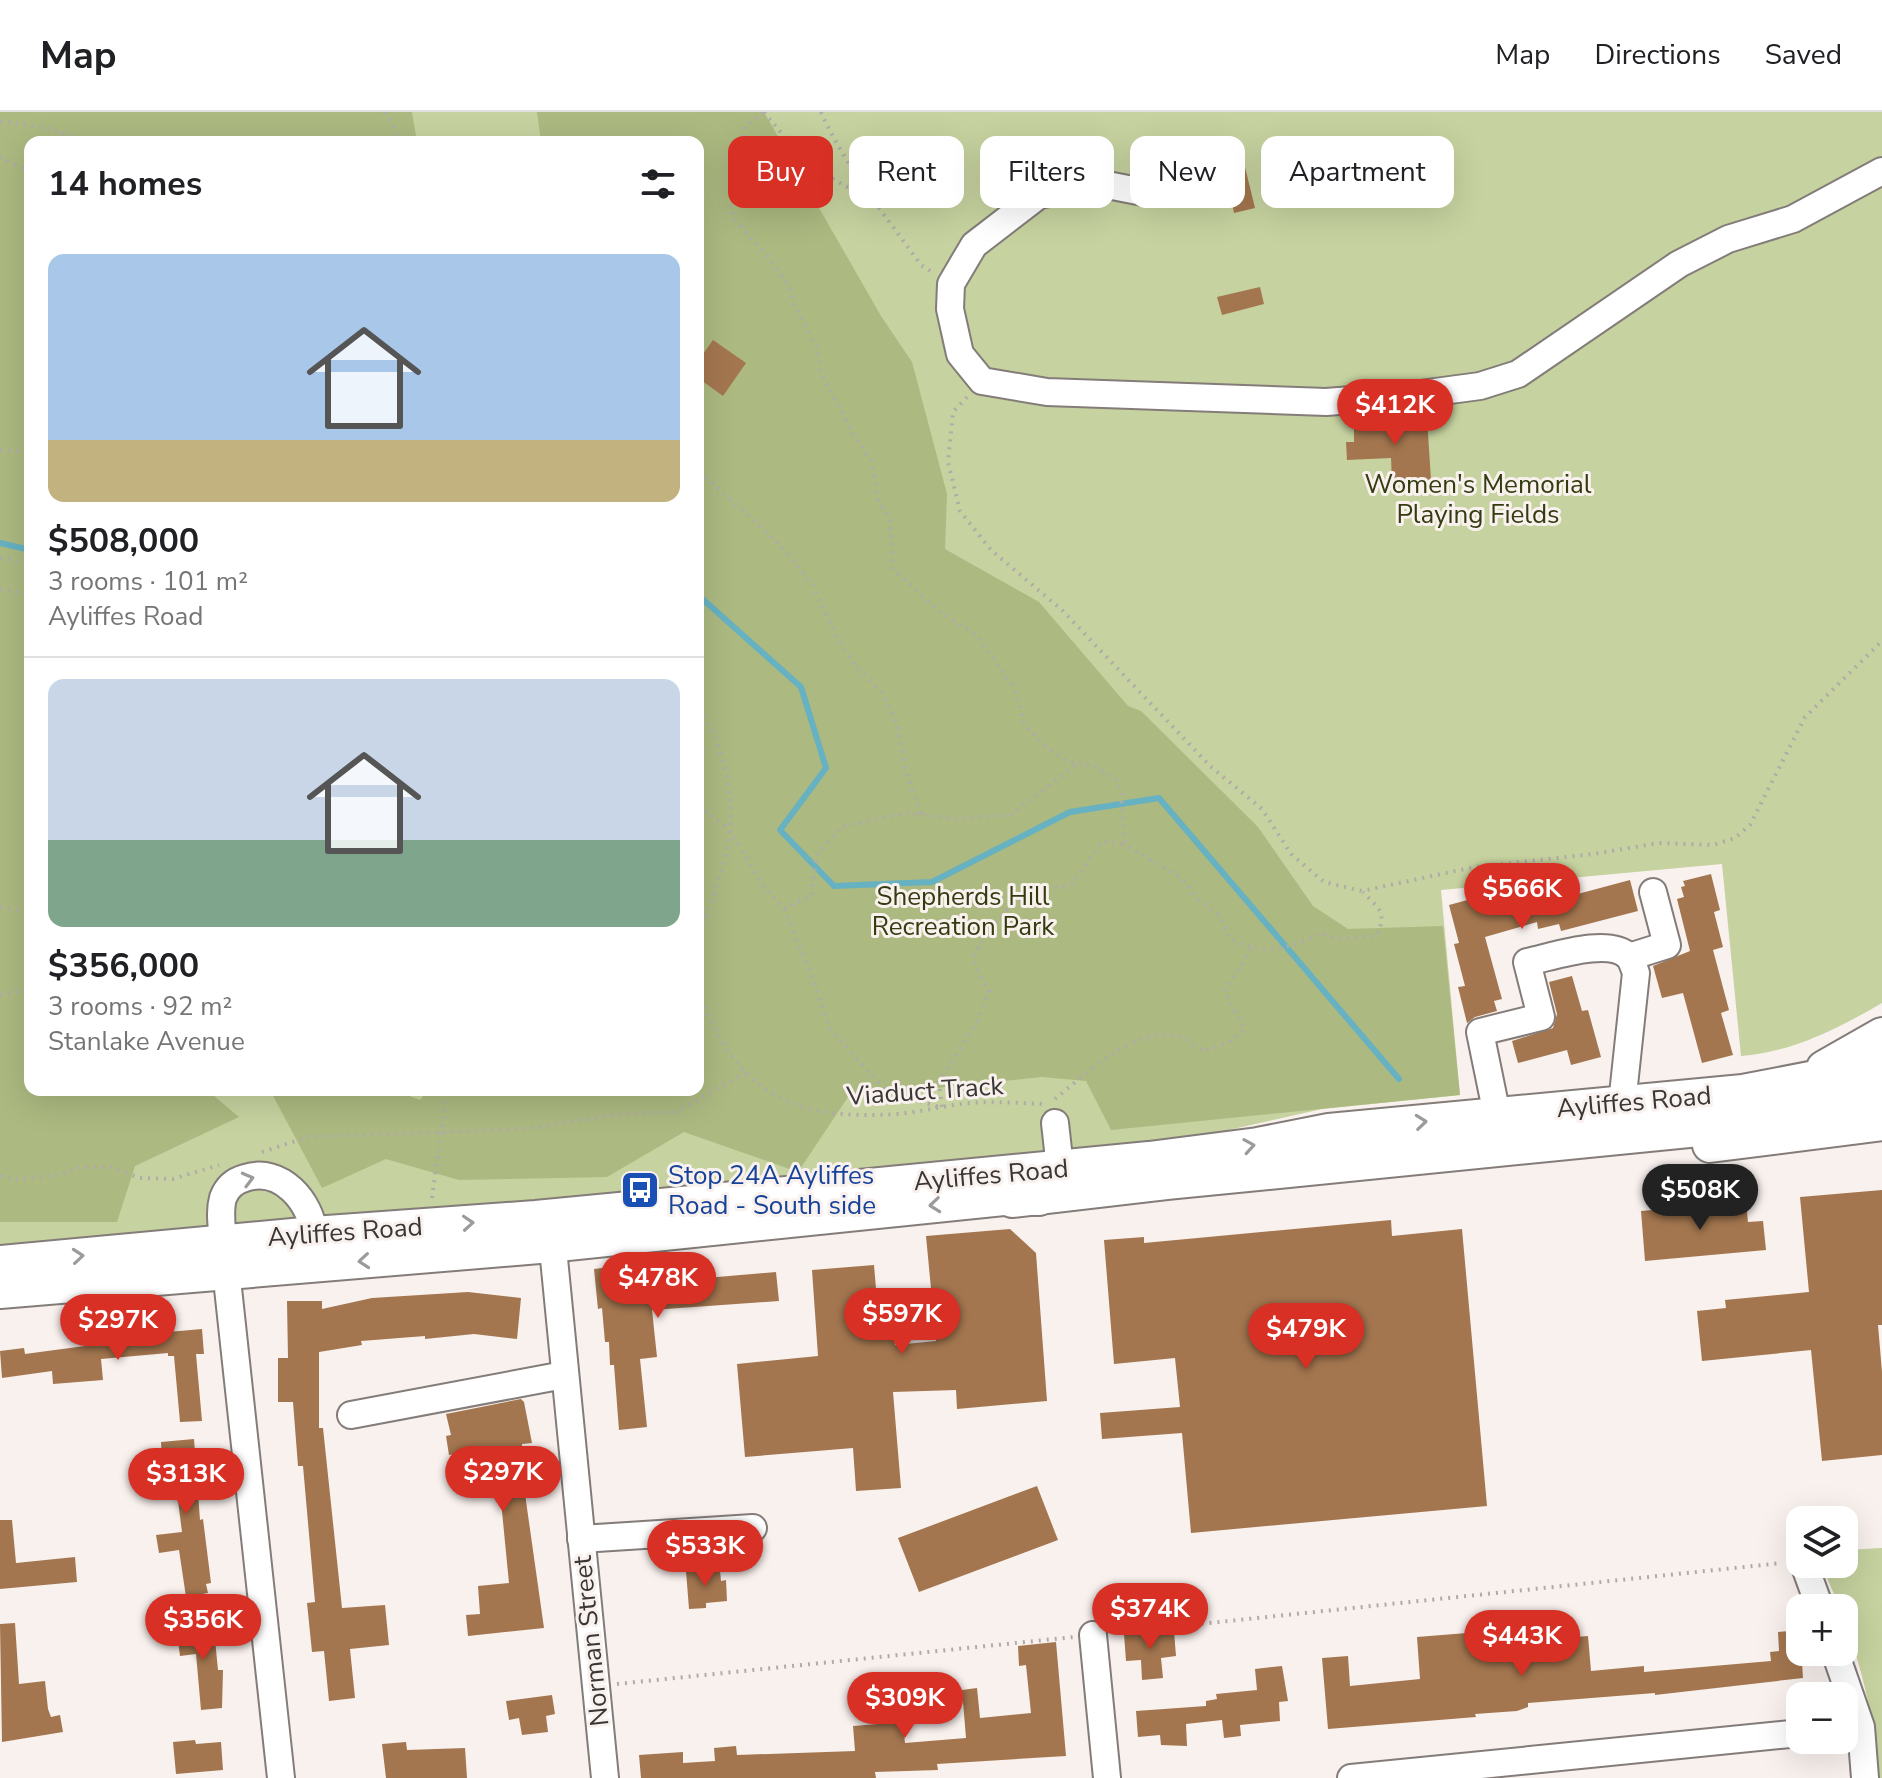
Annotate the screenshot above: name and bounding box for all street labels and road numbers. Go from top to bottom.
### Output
street label: Viaduct Track [844,1068,1006,1114]
street label: Ayliffes Road [1555,1078,1713,1126]
street label: Ayliffes Road [912,1151,1070,1199]
street label: Ayliffes Road [266,1209,424,1255]
street label: Norman Street [565,1553,617,1728]

